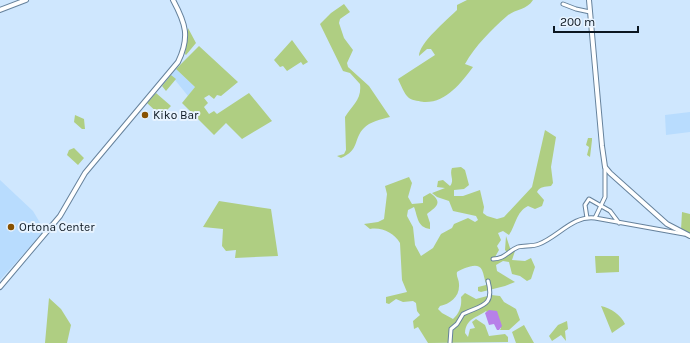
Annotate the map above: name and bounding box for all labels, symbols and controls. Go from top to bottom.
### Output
scale bar [554,8,638,34]
text: 200 m [560,15,595,29]
place label: Kiko Bar [153,108,199,122]
marker: Kiko Bar [140,110,150,120]
place label: Ortona Center [19,220,95,234]
marker: Ortona Center [6,222,16,232]

